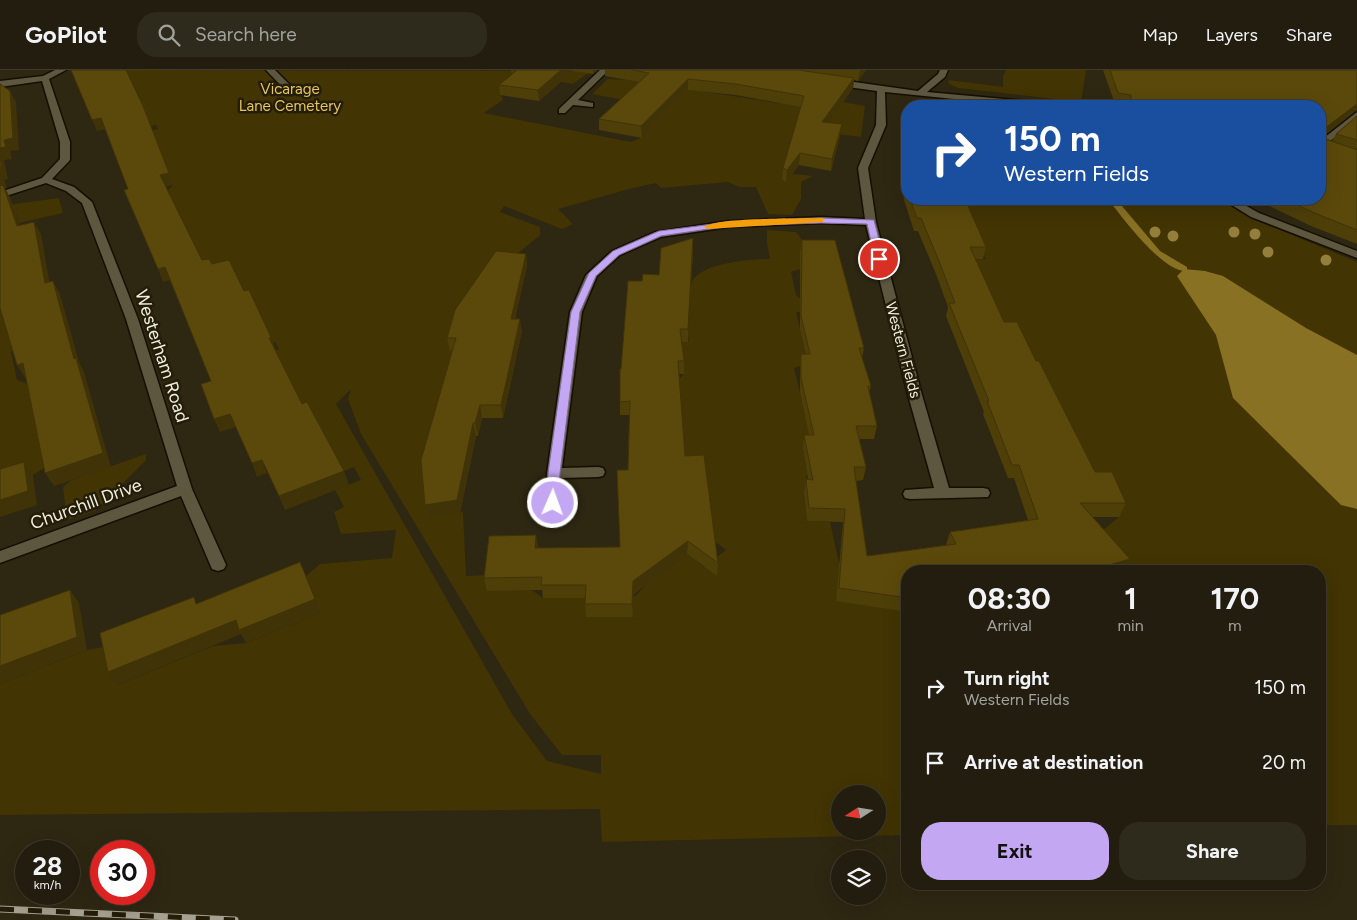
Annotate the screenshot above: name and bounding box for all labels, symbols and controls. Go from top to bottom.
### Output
search box [137,12,487,57]
text: GoPilot [25,20,107,49]
icon: search [155,21,183,49]
text: Search here [195,23,297,46]
text: Map [1143,24,1178,46]
text: Layers [1206,24,1258,46]
text: Share [1286,24,1332,46]
park label: Vicarage Lane Cemetery [239,80,341,115]
text: 150 m [1004,118,1101,160]
icon: right [921,120,986,185]
text: Western Fields [1004,160,1149,187]
pin [858,238,900,280]
icon: arrive [865,245,893,273]
street label: Westerham Road [130,287,194,425]
street label: Western Fields [882,300,924,400]
street label: Churchill Drive [27,474,145,534]
position arrow [526,476,578,528]
text: 08:30 [968,580,1051,617]
text: 1 [1124,580,1137,617]
text: 170 [1210,580,1259,617]
text: Arrival [987,616,1032,635]
text: min [1117,616,1144,635]
text: m [1228,616,1242,635]
text: Turn right [964,667,1050,690]
icon: right [921,674,949,702]
text: 150 m [1254,676,1306,699]
text: Western Fields [964,690,1069,709]
icon: arrive [921,749,949,777]
text: Arrive at destination [964,751,1143,774]
text: 20 m [1262,751,1306,774]
north arrow [831,785,886,840]
map controls [831,785,886,905]
button: Exit [921,822,1109,880]
button: Share [1119,822,1306,880]
speed limit sign: 30 [90,840,155,905]
button: layers [831,850,886,905]
text: 28 [33,851,62,881]
text: km/h [34,878,61,892]

